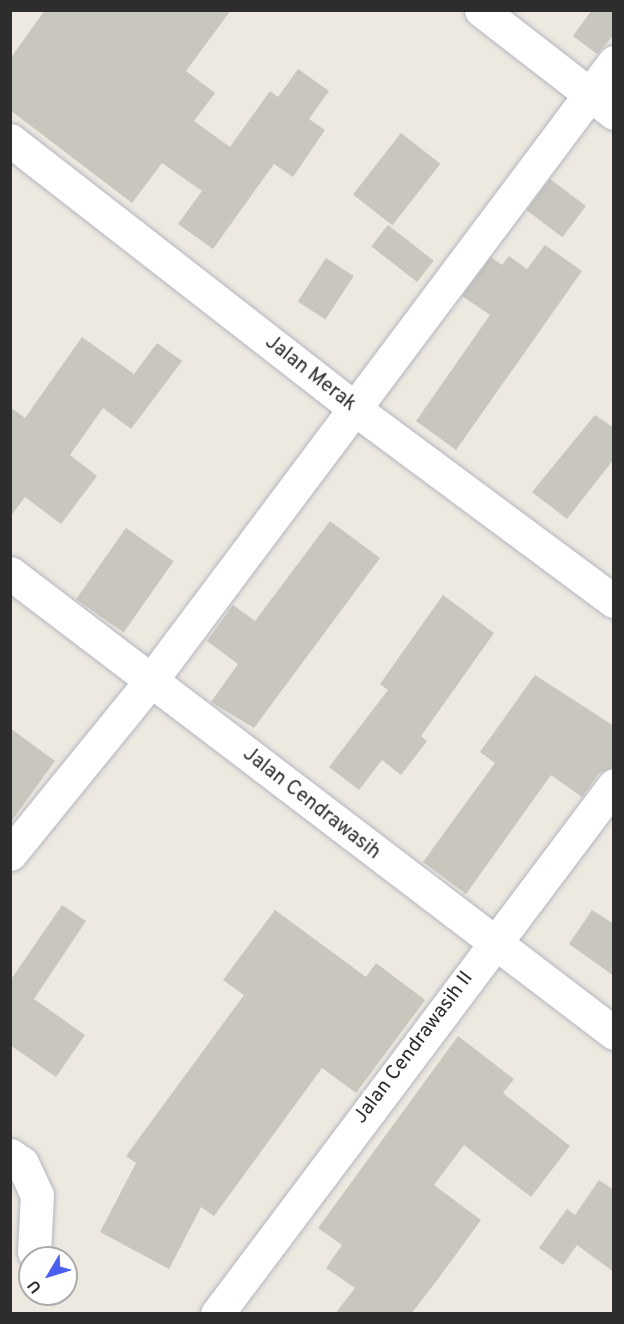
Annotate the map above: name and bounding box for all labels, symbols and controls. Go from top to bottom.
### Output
street label: Jalan Merak [260,331,360,417]
street label: Jalan Cendrawasih [237,743,385,865]
street label: Jalan Cendrawasih II [349,967,479,1129]
north arrow [18,1246,78,1306]
text: U [24,1275,47,1297]

